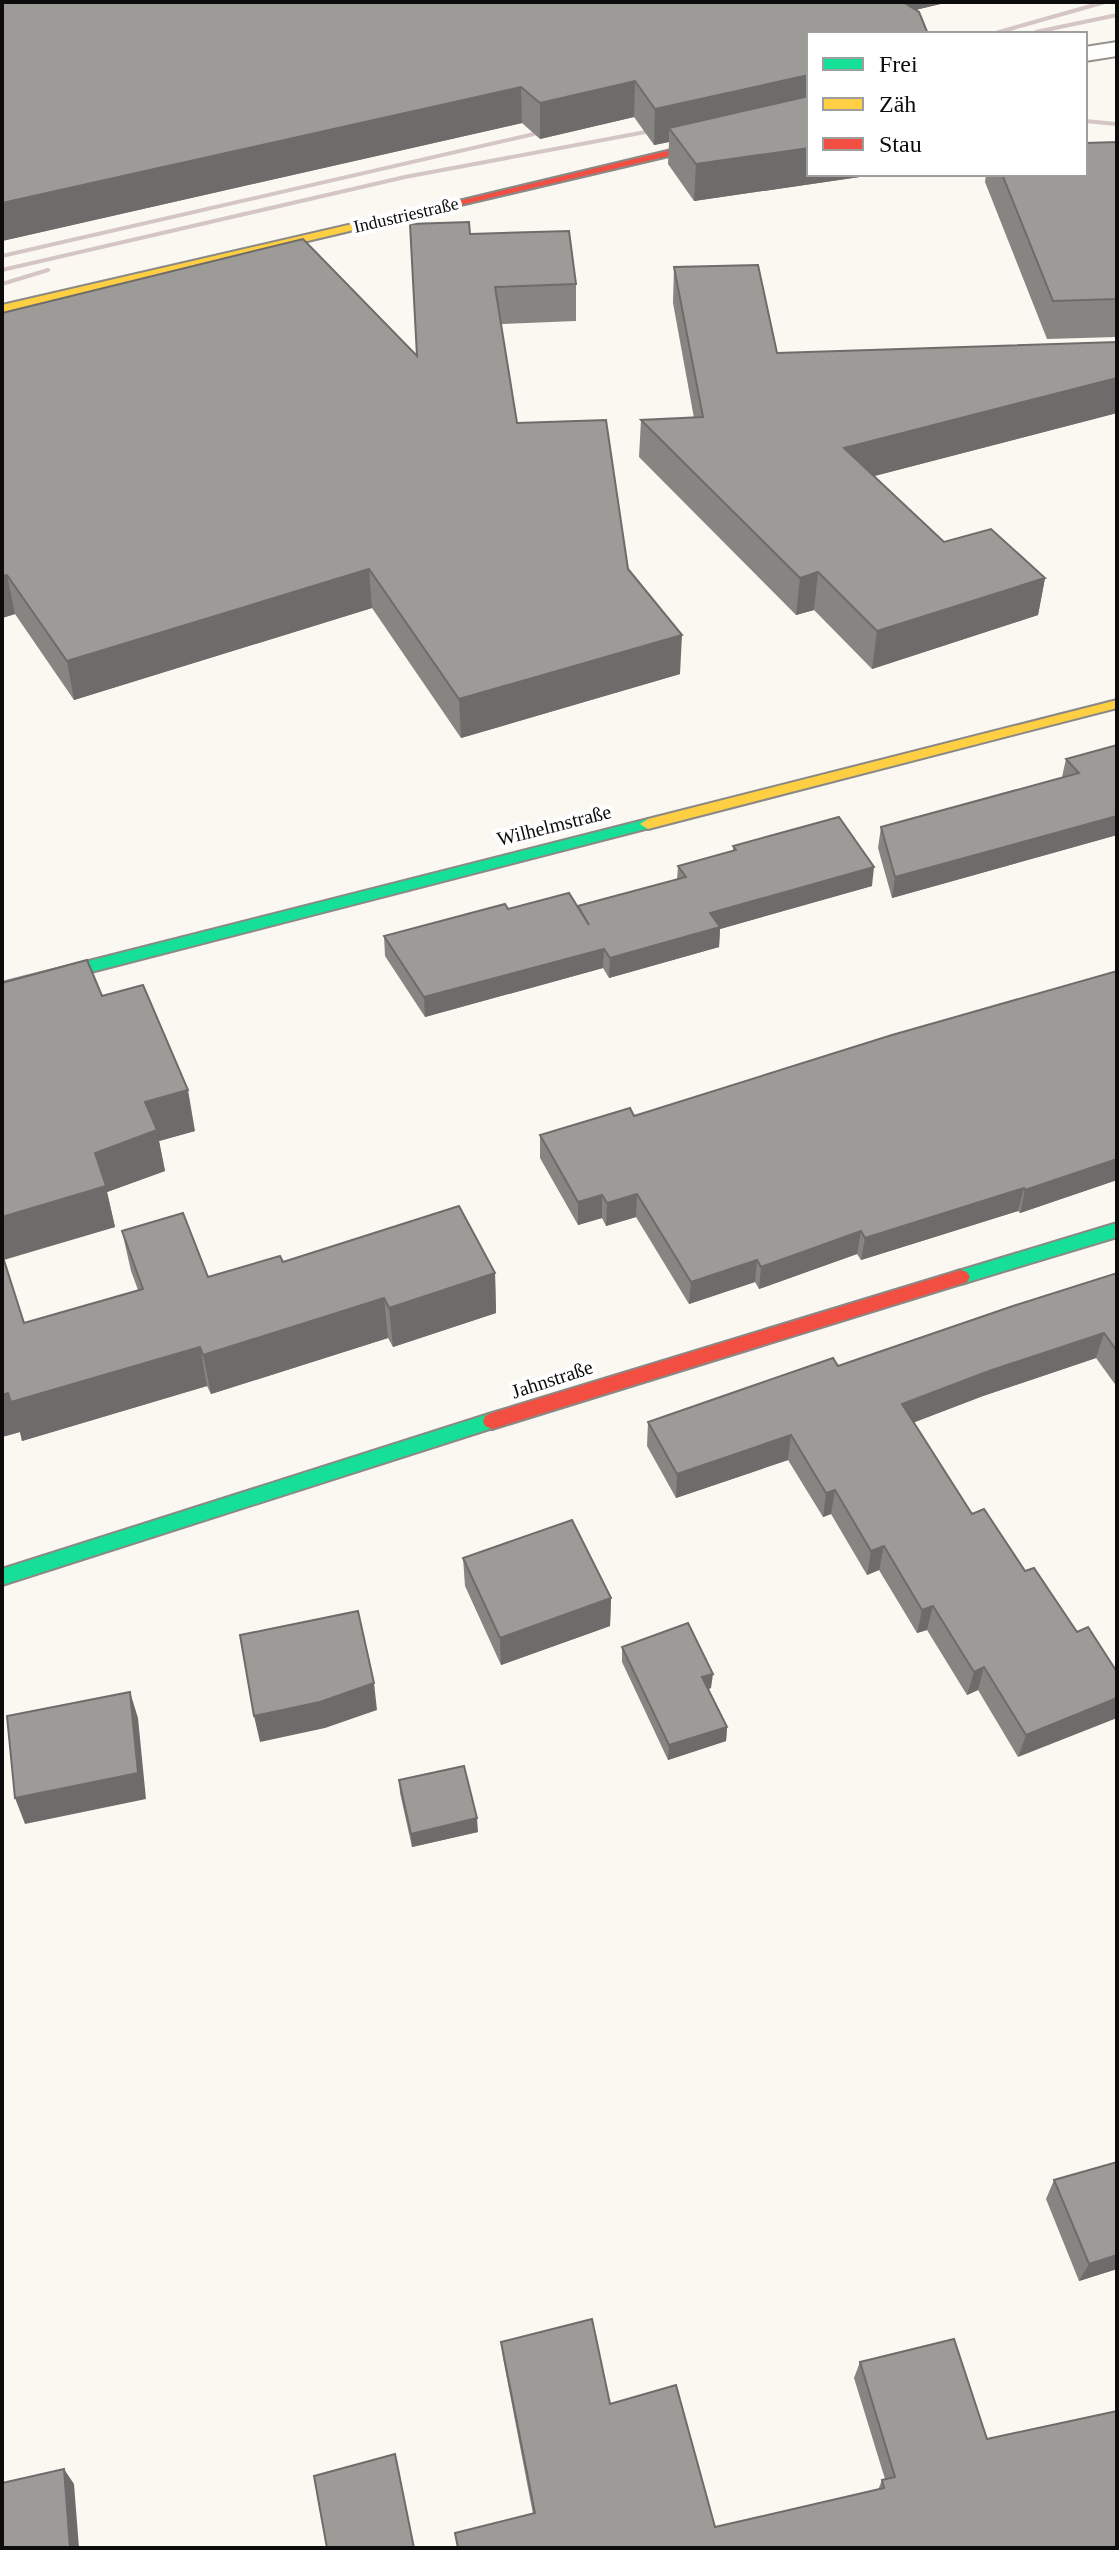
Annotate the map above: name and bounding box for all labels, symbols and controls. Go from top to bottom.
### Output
legend [807,32,1087,176]
text: Frei [879,51,918,77]
text: Zäh [879,91,916,117]
text: Stau [879,131,922,157]
street label: Industriestraße [352,193,460,237]
street label: Wilhelmstraße [495,800,614,850]
street label: Jahnstraße [508,1355,596,1403]

